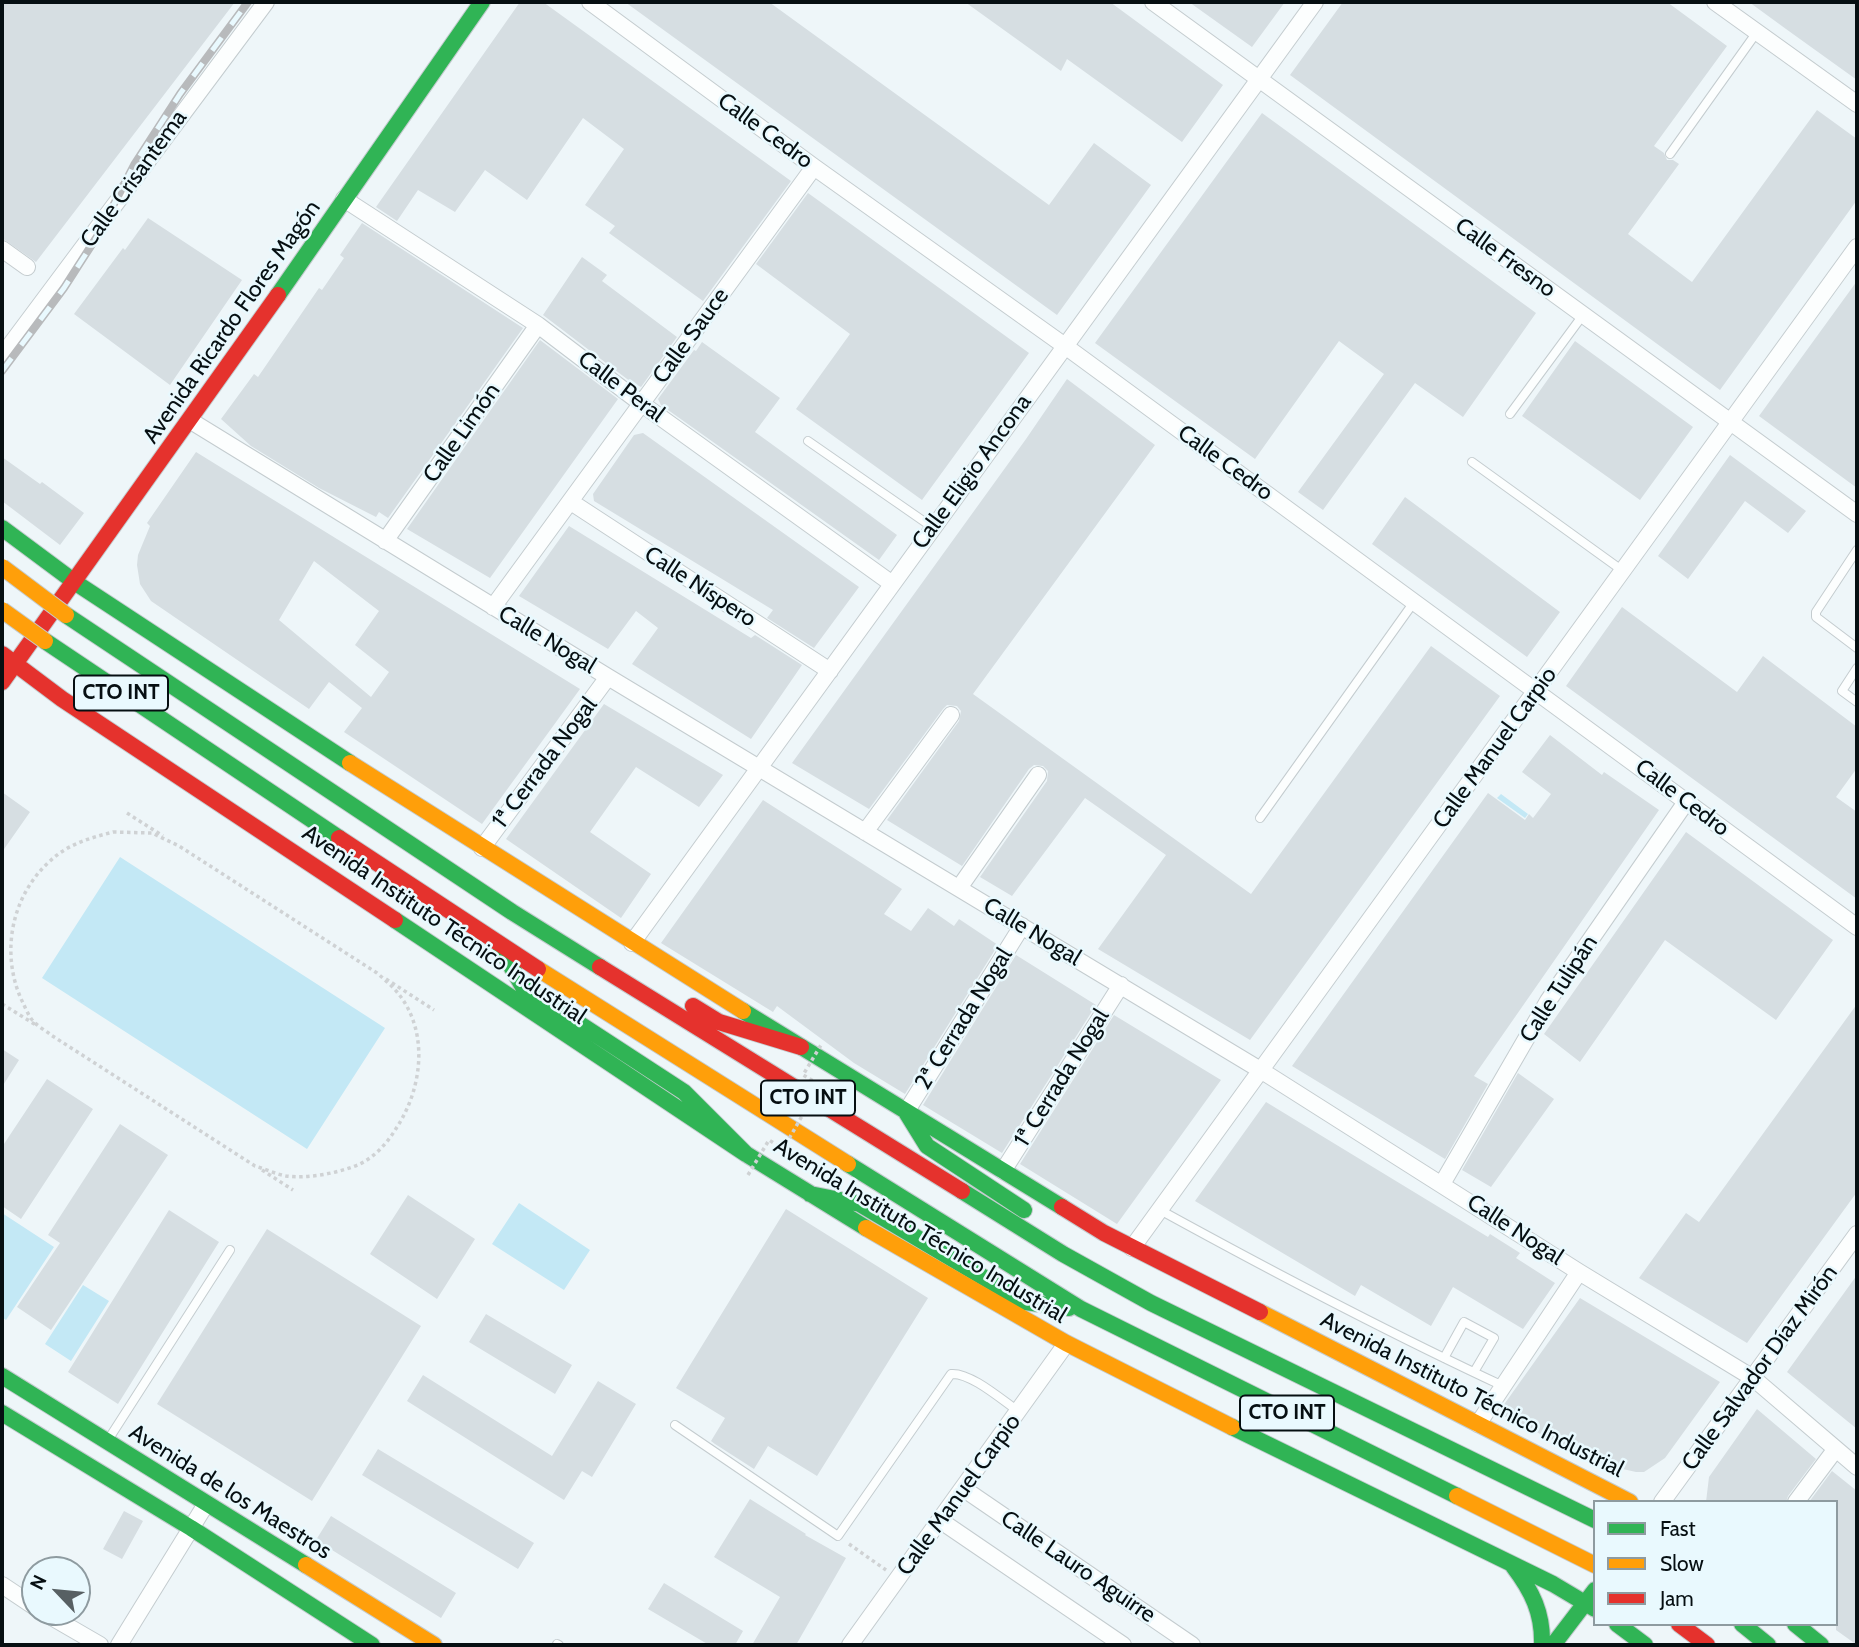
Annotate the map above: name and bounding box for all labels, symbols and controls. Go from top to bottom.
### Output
street label: Calle Cedro [712,87,818,175]
street label: Calle Crisantema [75,105,193,253]
street label: Avenida Ricardo Flores Magón [137,195,327,449]
street label: Calle Fresno [1449,212,1561,304]
street label: Calle Sauce [647,283,735,389]
street label: Calle Peral [572,346,670,428]
street label: Calle Limón [418,378,506,488]
street label: Calle Eligio Ancona [907,389,1037,555]
street label: Calle Cedro [1172,419,1278,507]
street label: Calle Níspero [639,541,761,633]
street label: Calle Nogal [493,600,601,680]
street label: Calle Manuel Carpio [1427,662,1563,834]
road number: CTO INT [74,676,168,710]
street label: 1ª Cerrada Nogal [487,692,603,834]
street label: Calle Cedro [1629,754,1735,842]
street label: Avenida Instituto Técnico Industrial [297,819,591,1031]
street label: Calle Nogal [978,892,1086,972]
street label: Calle Tulipán [1514,930,1604,1048]
street label: 2ª Cerrada Nogal [909,943,1019,1095]
street label: 1ª Cerrada Nogal [1009,1004,1115,1152]
road number: CTO INT [761,1080,855,1116]
street label: Avenida Instituto Técnico Industrial [769,1132,1071,1330]
street label: Calle Nogal [1462,1189,1568,1271]
street label: Calle Salvador Díaz Mirón [1676,1260,1844,1476]
street label: Avenida Instituto Técnico Industrial [1316,1306,1628,1484]
road number: CTO INT [1240,1396,1334,1430]
street label: Calle Manuel Carpio [891,1409,1027,1581]
street label: Avenida de los Maestros [124,1419,336,1565]
legend [1593,1500,1838,1626]
street label: Calle Lauro Aguirre [995,1505,1161,1629]
text: Fast [1660,1516,1696,1541]
text: Slow [1660,1551,1704,1576]
north arrow [21,1556,91,1626]
text: N [25,1571,52,1594]
text: Jam [1660,1586,1694,1611]

